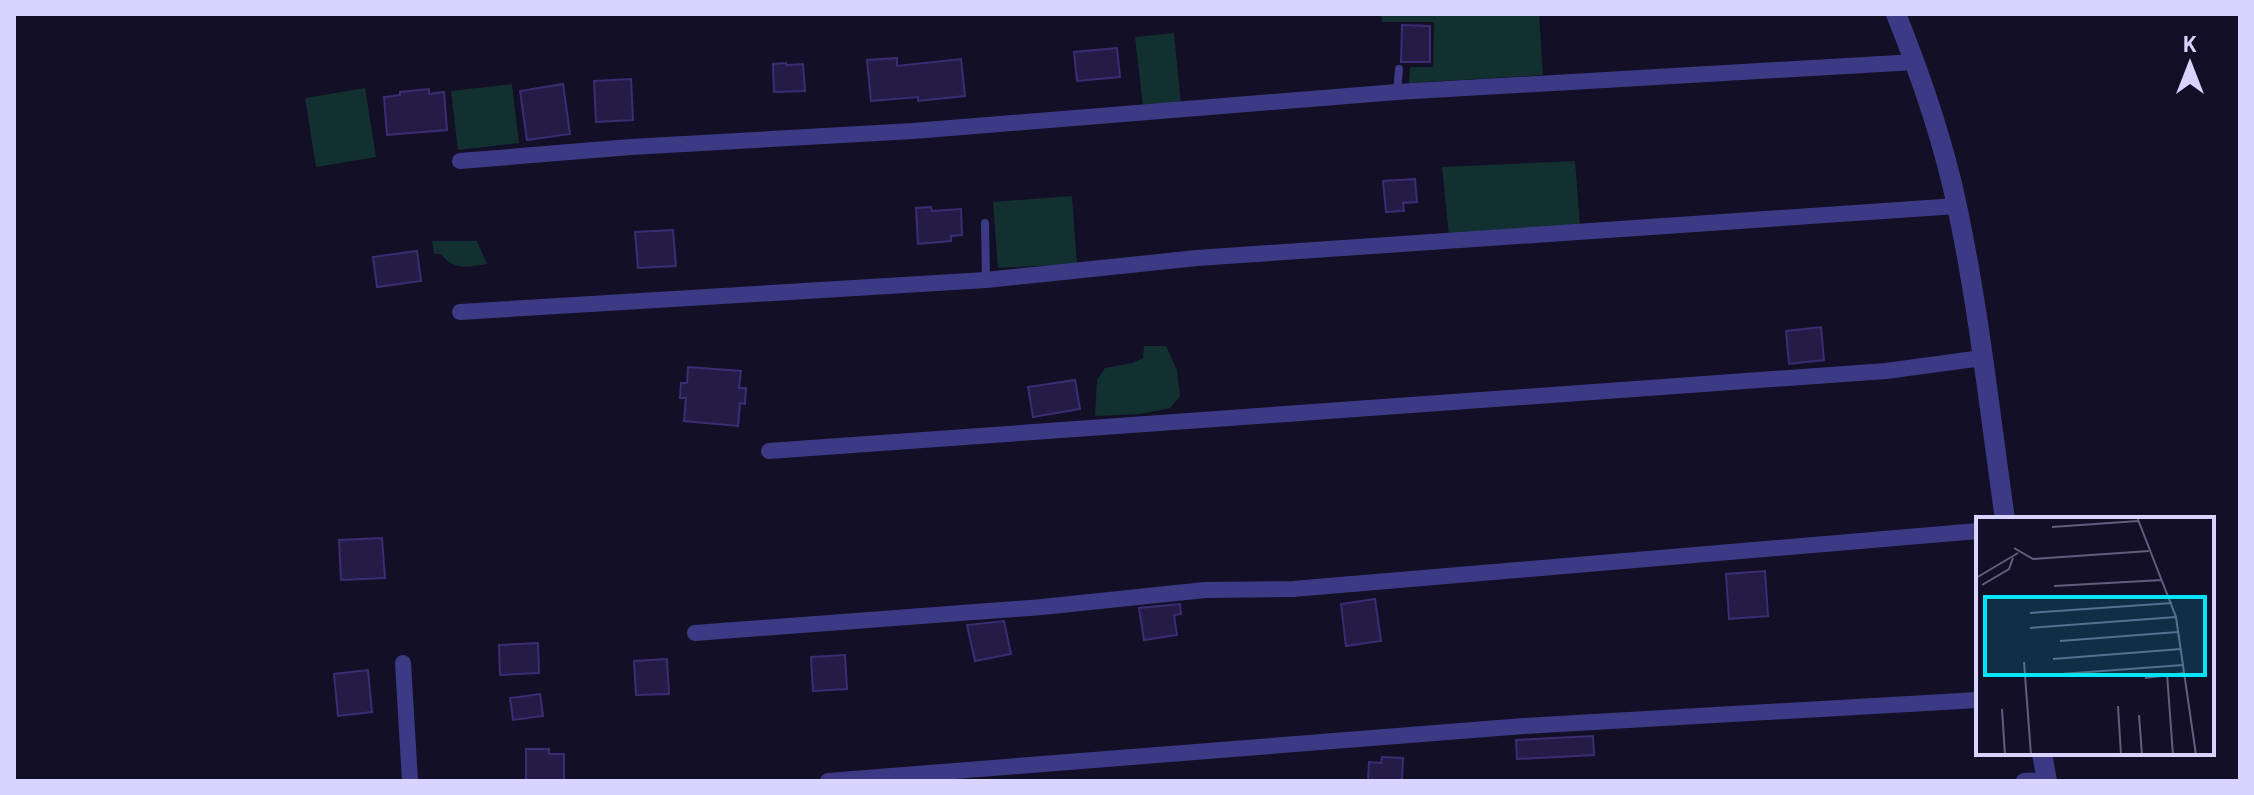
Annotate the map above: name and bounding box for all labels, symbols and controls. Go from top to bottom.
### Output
north arrow [2150,24,2230,104]
text: K [2183,30,2197,56]
inset map [1976,517,2214,755]

